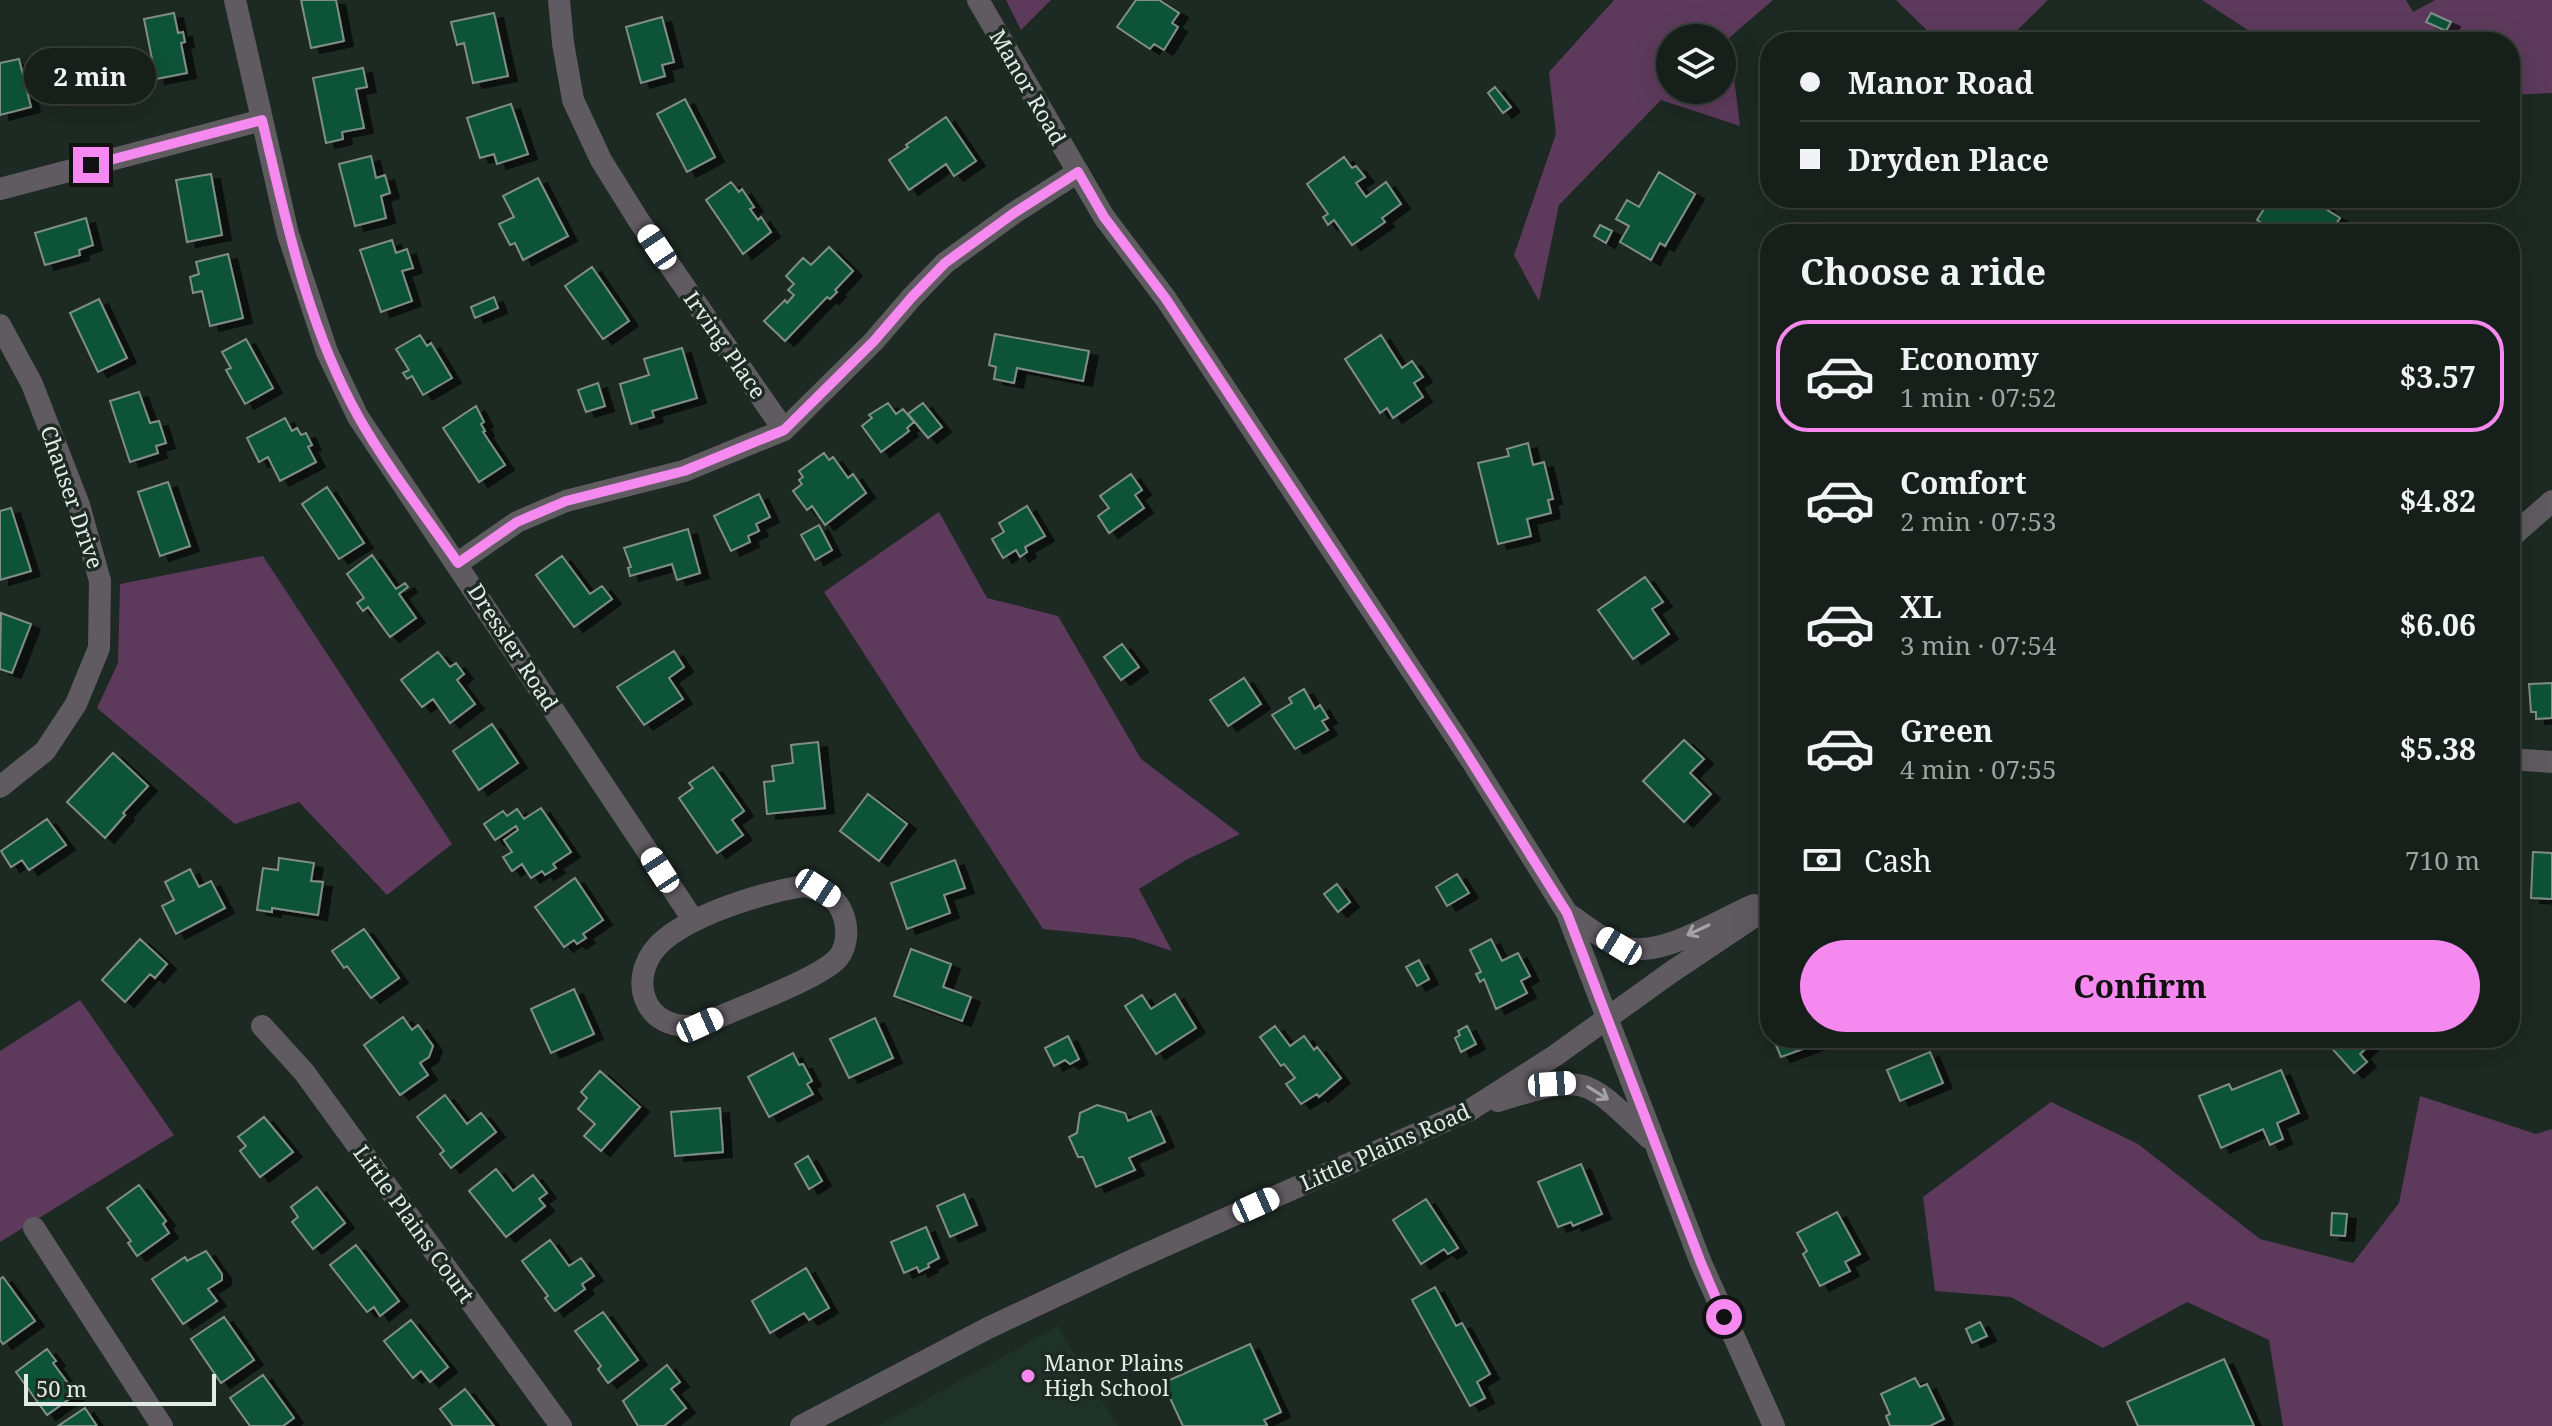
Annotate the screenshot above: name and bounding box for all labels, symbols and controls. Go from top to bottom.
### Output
street label: Manor Road [984,23,1074,150]
map controls [1656,24,1736,104]
button: layers [1656,24,1736,104]
callout: 2 min [25,49,157,105]
text: 2 min [53,58,127,94]
text: Manor Road [1848,62,2034,103]
text: Dryden Place [1848,139,2049,180]
route end [73,147,109,183]
car [634,220,680,274]
text: Choose a ride [1800,247,2046,296]
street label: Irving Place [678,285,774,404]
text: Economy [1900,338,2039,379]
icon: car [1804,340,1876,412]
text: $3.57 [2399,356,2476,397]
text: 1 min · 07:52 [1900,379,2057,415]
street label: Chauser Drive [34,421,111,572]
text: Comfort [1900,462,2027,503]
icon: car [1804,464,1876,536]
text: $4.82 [2399,480,2476,521]
text: 2 min · 07:53 [1900,503,2057,539]
street label: Dressler Road [462,577,566,716]
text: XL [1900,586,1942,627]
icon: car [1804,588,1876,660]
text: $6.06 [2399,604,2476,645]
text: 3 min · 07:54 [1900,627,2057,663]
text: Green [1900,710,1993,751]
icon: car [1804,712,1876,784]
text: $5.38 [2399,728,2476,769]
text: 4 min · 07:55 [1900,751,2057,787]
icon: cash [1800,838,1844,882]
text: Cash [1864,840,1932,881]
text: 710 m [2405,842,2480,878]
car [637,843,683,897]
car [791,865,845,911]
car [1592,923,1646,969]
one-way arrow [1687,923,1711,938]
button: Confirm [1800,940,2480,1032]
car [673,1004,727,1046]
car [1527,1070,1577,1098]
one-way arrow [1586,1085,1609,1101]
street label: Little Plains Road [1295,1095,1475,1197]
street label: Little Plains Court [347,1138,482,1309]
car [1229,1184,1283,1226]
route start [1706,1299,1742,1335]
place label: Manor Plains High School [1044,1347,1184,1402]
marker: Manor Plains High School [1019,1367,1037,1385]
scale bar [24,1370,216,1406]
text: 50 m [36,1373,87,1403]

